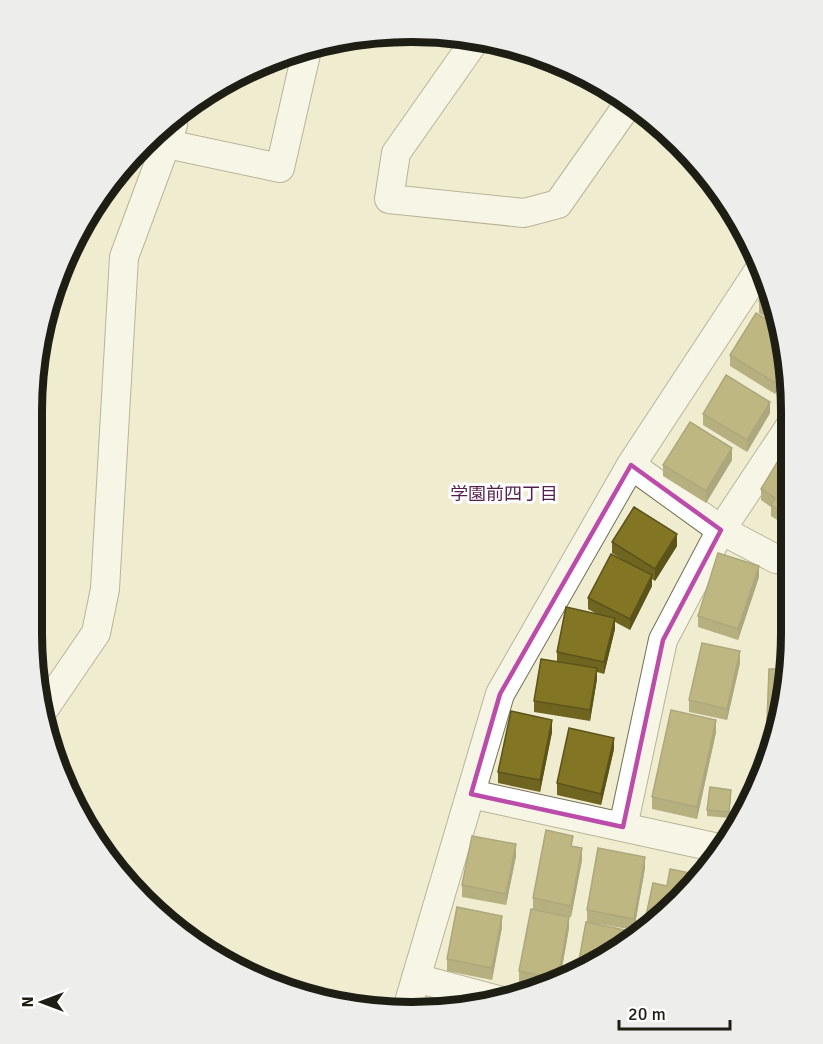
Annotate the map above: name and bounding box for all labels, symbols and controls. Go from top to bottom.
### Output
district label: 学園前四丁目 [450,483,558,505]
north arrow [12,972,72,1032]
scale bar [619,993,730,1031]
text: N [18,996,38,1008]
text: 20 m [628,1003,666,1025]

